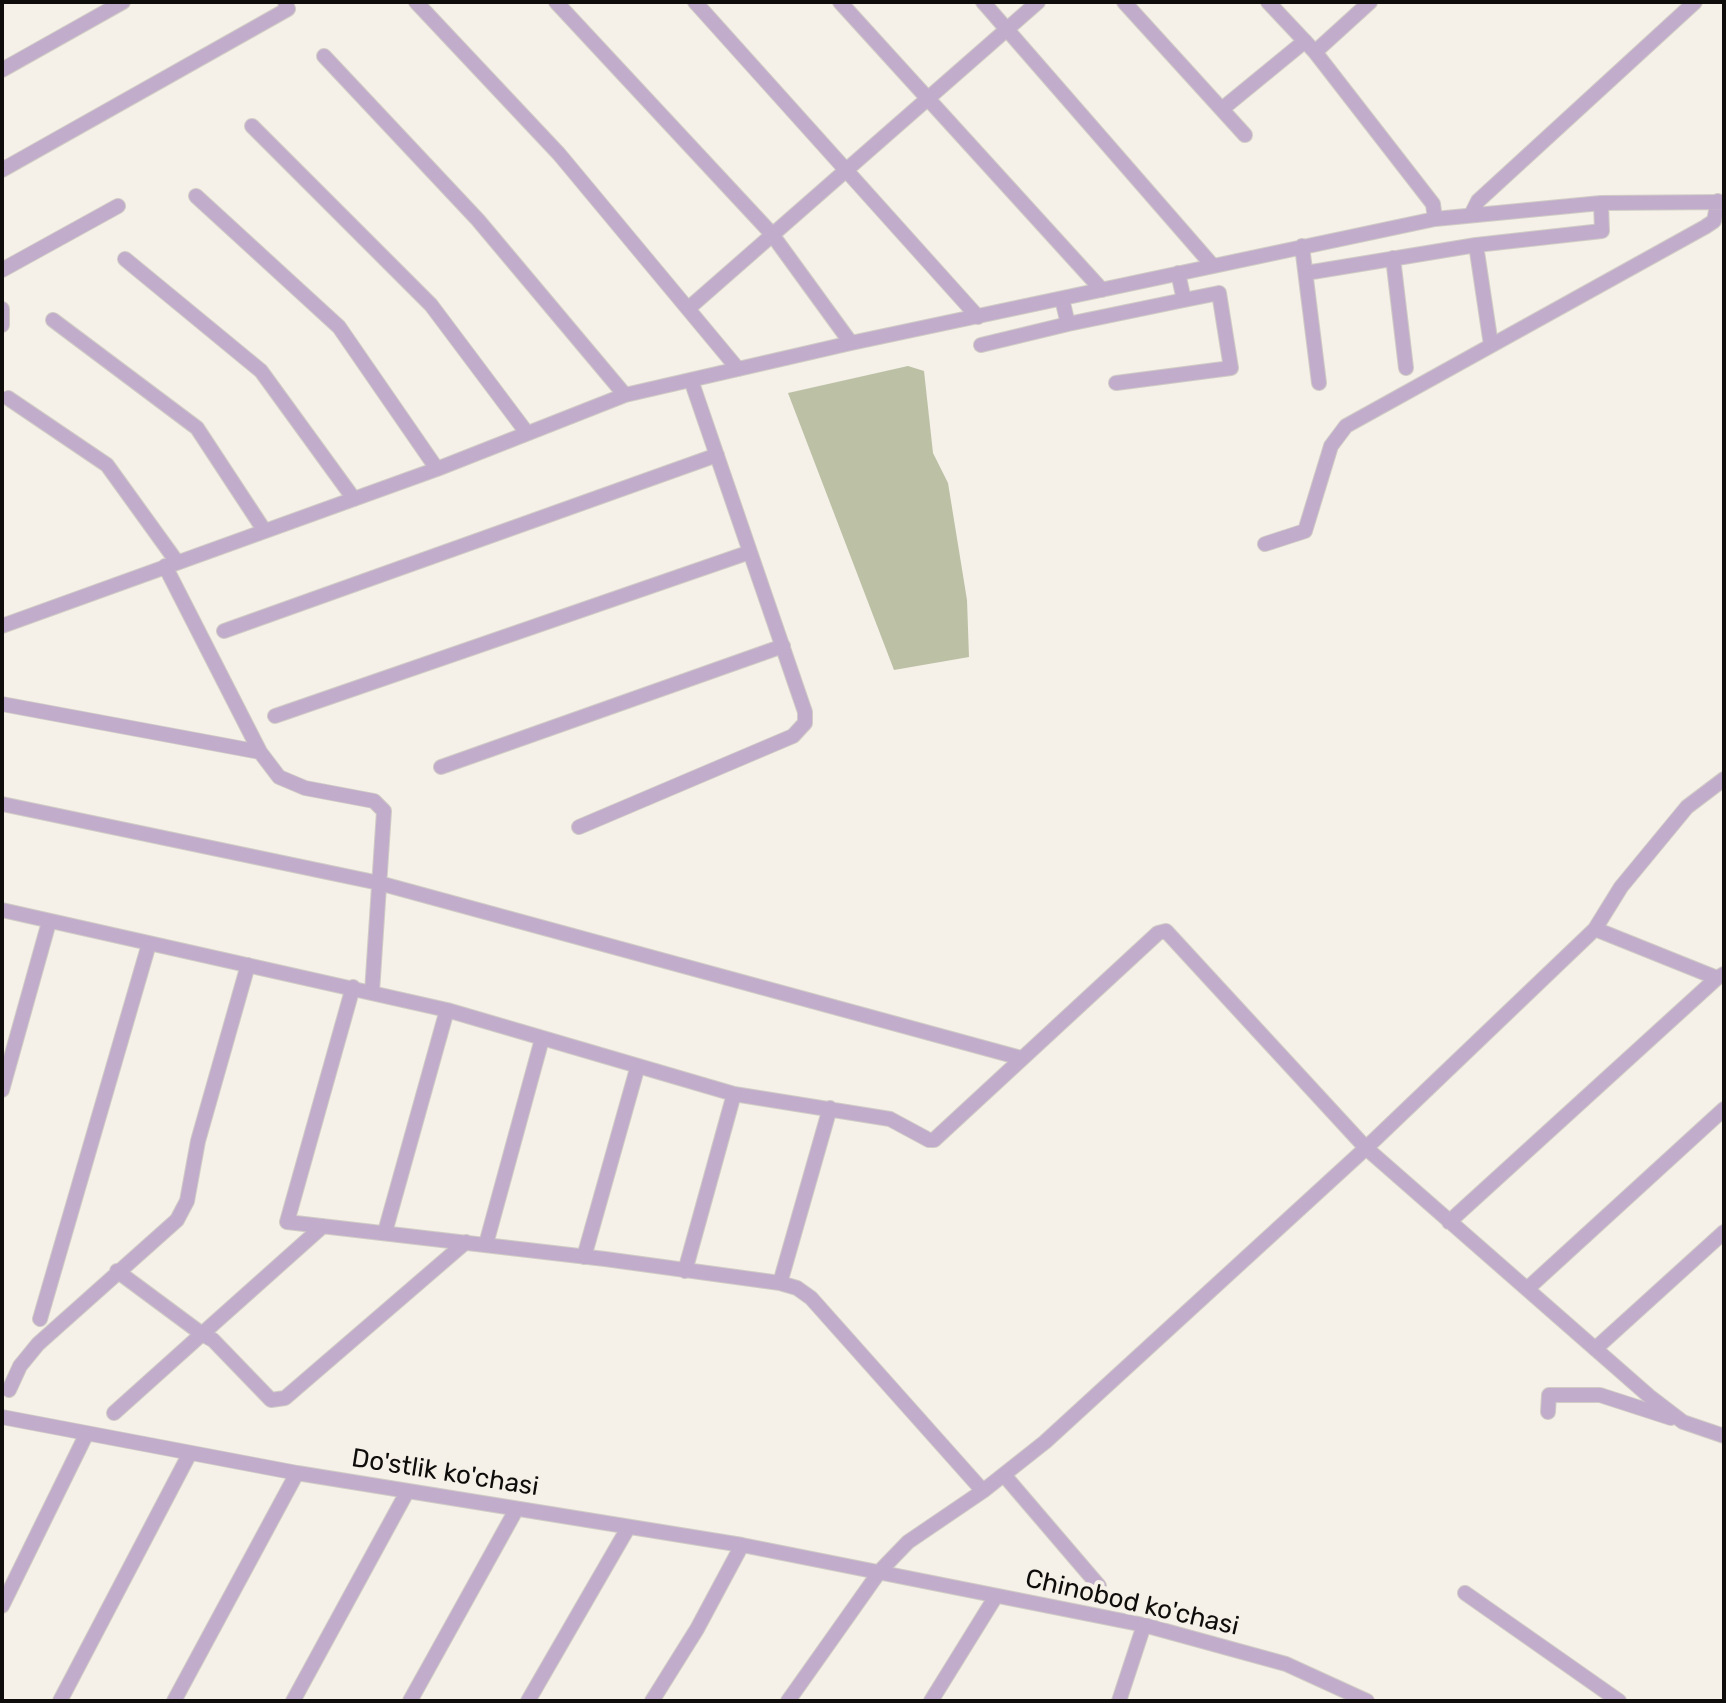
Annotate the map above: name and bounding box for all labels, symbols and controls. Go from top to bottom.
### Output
street label: Do'stlik ko'chasi [349,1443,541,1503]
street label: Chinobod ko'chasi [1022,1563,1242,1643]

